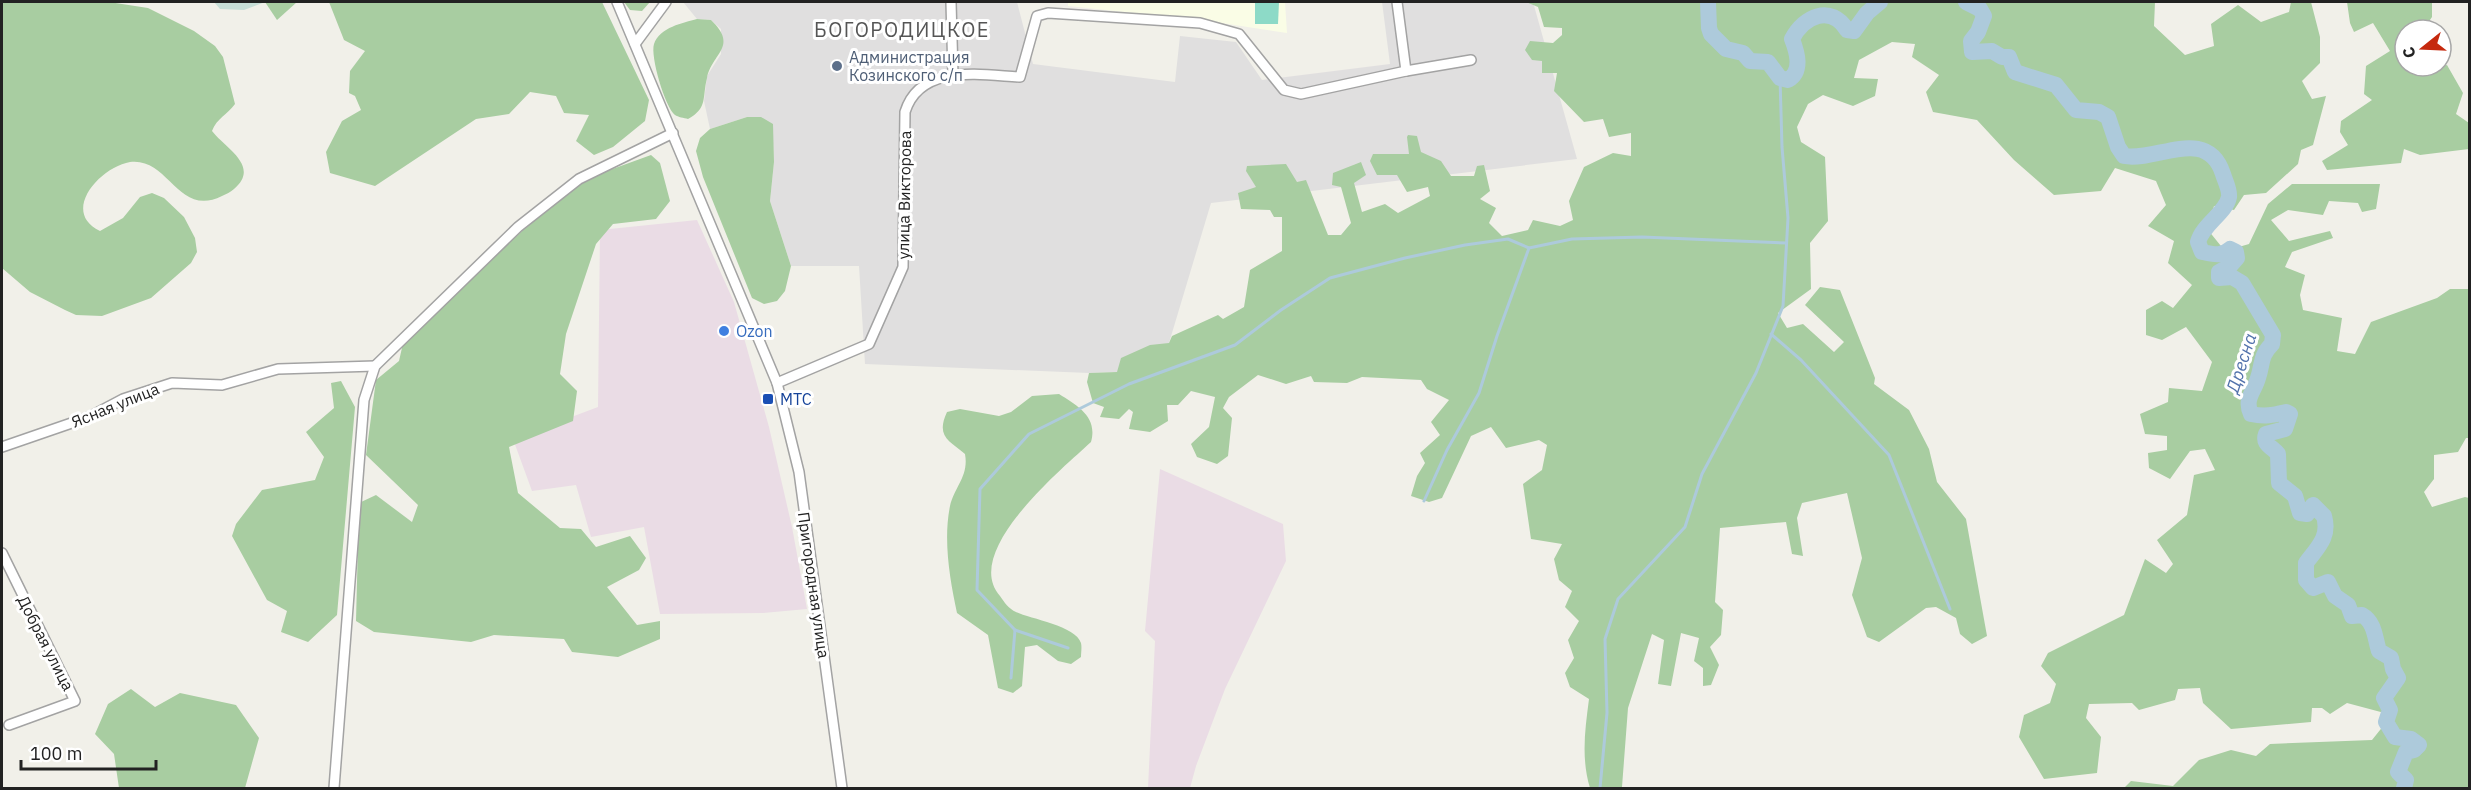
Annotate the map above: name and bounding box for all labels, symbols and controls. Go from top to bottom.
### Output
district label: БОГОРОДИЦКОЕ [814,16,990,43]
north arrow [2393,18,2453,78]
text: С [2398,45,2420,61]
place label: Администрация Козинского с/п [849,47,970,85]
marker: Администрация Козинского с/п [830,59,844,73]
street label: улица Викторова [893,130,915,260]
place label: Ozon [736,321,773,341]
marker: Ozon [717,324,731,338]
water label: Дресна [2220,330,2261,398]
street label: Ясная улица [68,378,162,432]
place label: МТС [780,389,812,409]
marker: МТС [761,392,775,406]
street label: Пригородная улица [794,510,834,660]
street label: Добрая улица [13,592,79,694]
scale bar [21,733,156,771]
text: 100 m [30,742,82,765]

